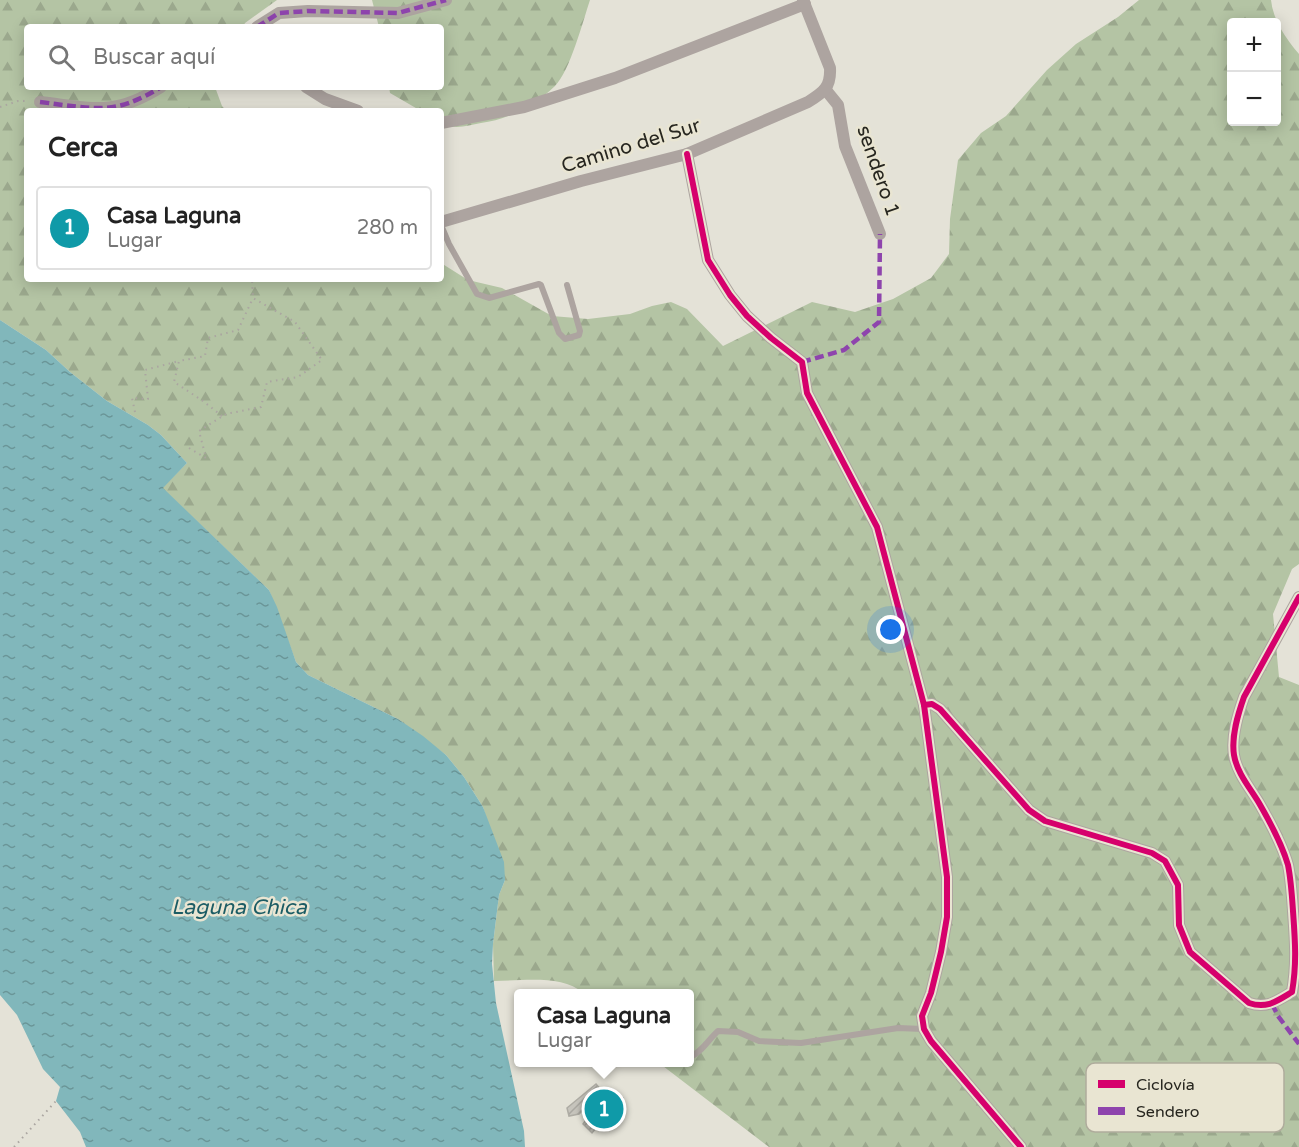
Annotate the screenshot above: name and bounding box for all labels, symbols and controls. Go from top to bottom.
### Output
map controls [1227,18,1281,126]
button: + [1227,18,1281,72]
search box [24,24,444,90]
icon: search [45,41,78,74]
text: Buscar aquí [93,44,215,70]
button: − [1227,72,1281,126]
street label: Camino del Sur [559,113,704,179]
street label: sendero 1 [851,122,905,220]
text: Cerca [48,132,118,163]
text: Casa Laguna [107,203,241,229]
text: 1 [63,216,76,240]
text: 280 m [357,216,418,240]
text: Lugar [107,229,162,253]
your location [876,615,905,644]
water label: Laguna Chica [171,895,308,920]
popup [514,989,694,1067]
text: Casa Laguna [537,1003,671,1029]
text: Lugar [537,1029,592,1053]
legend [1086,1063,1284,1132]
text: Ciclovía [1136,1075,1195,1095]
pin: 1 [584,1086,624,1132]
text: Sendero [1136,1102,1199,1122]

